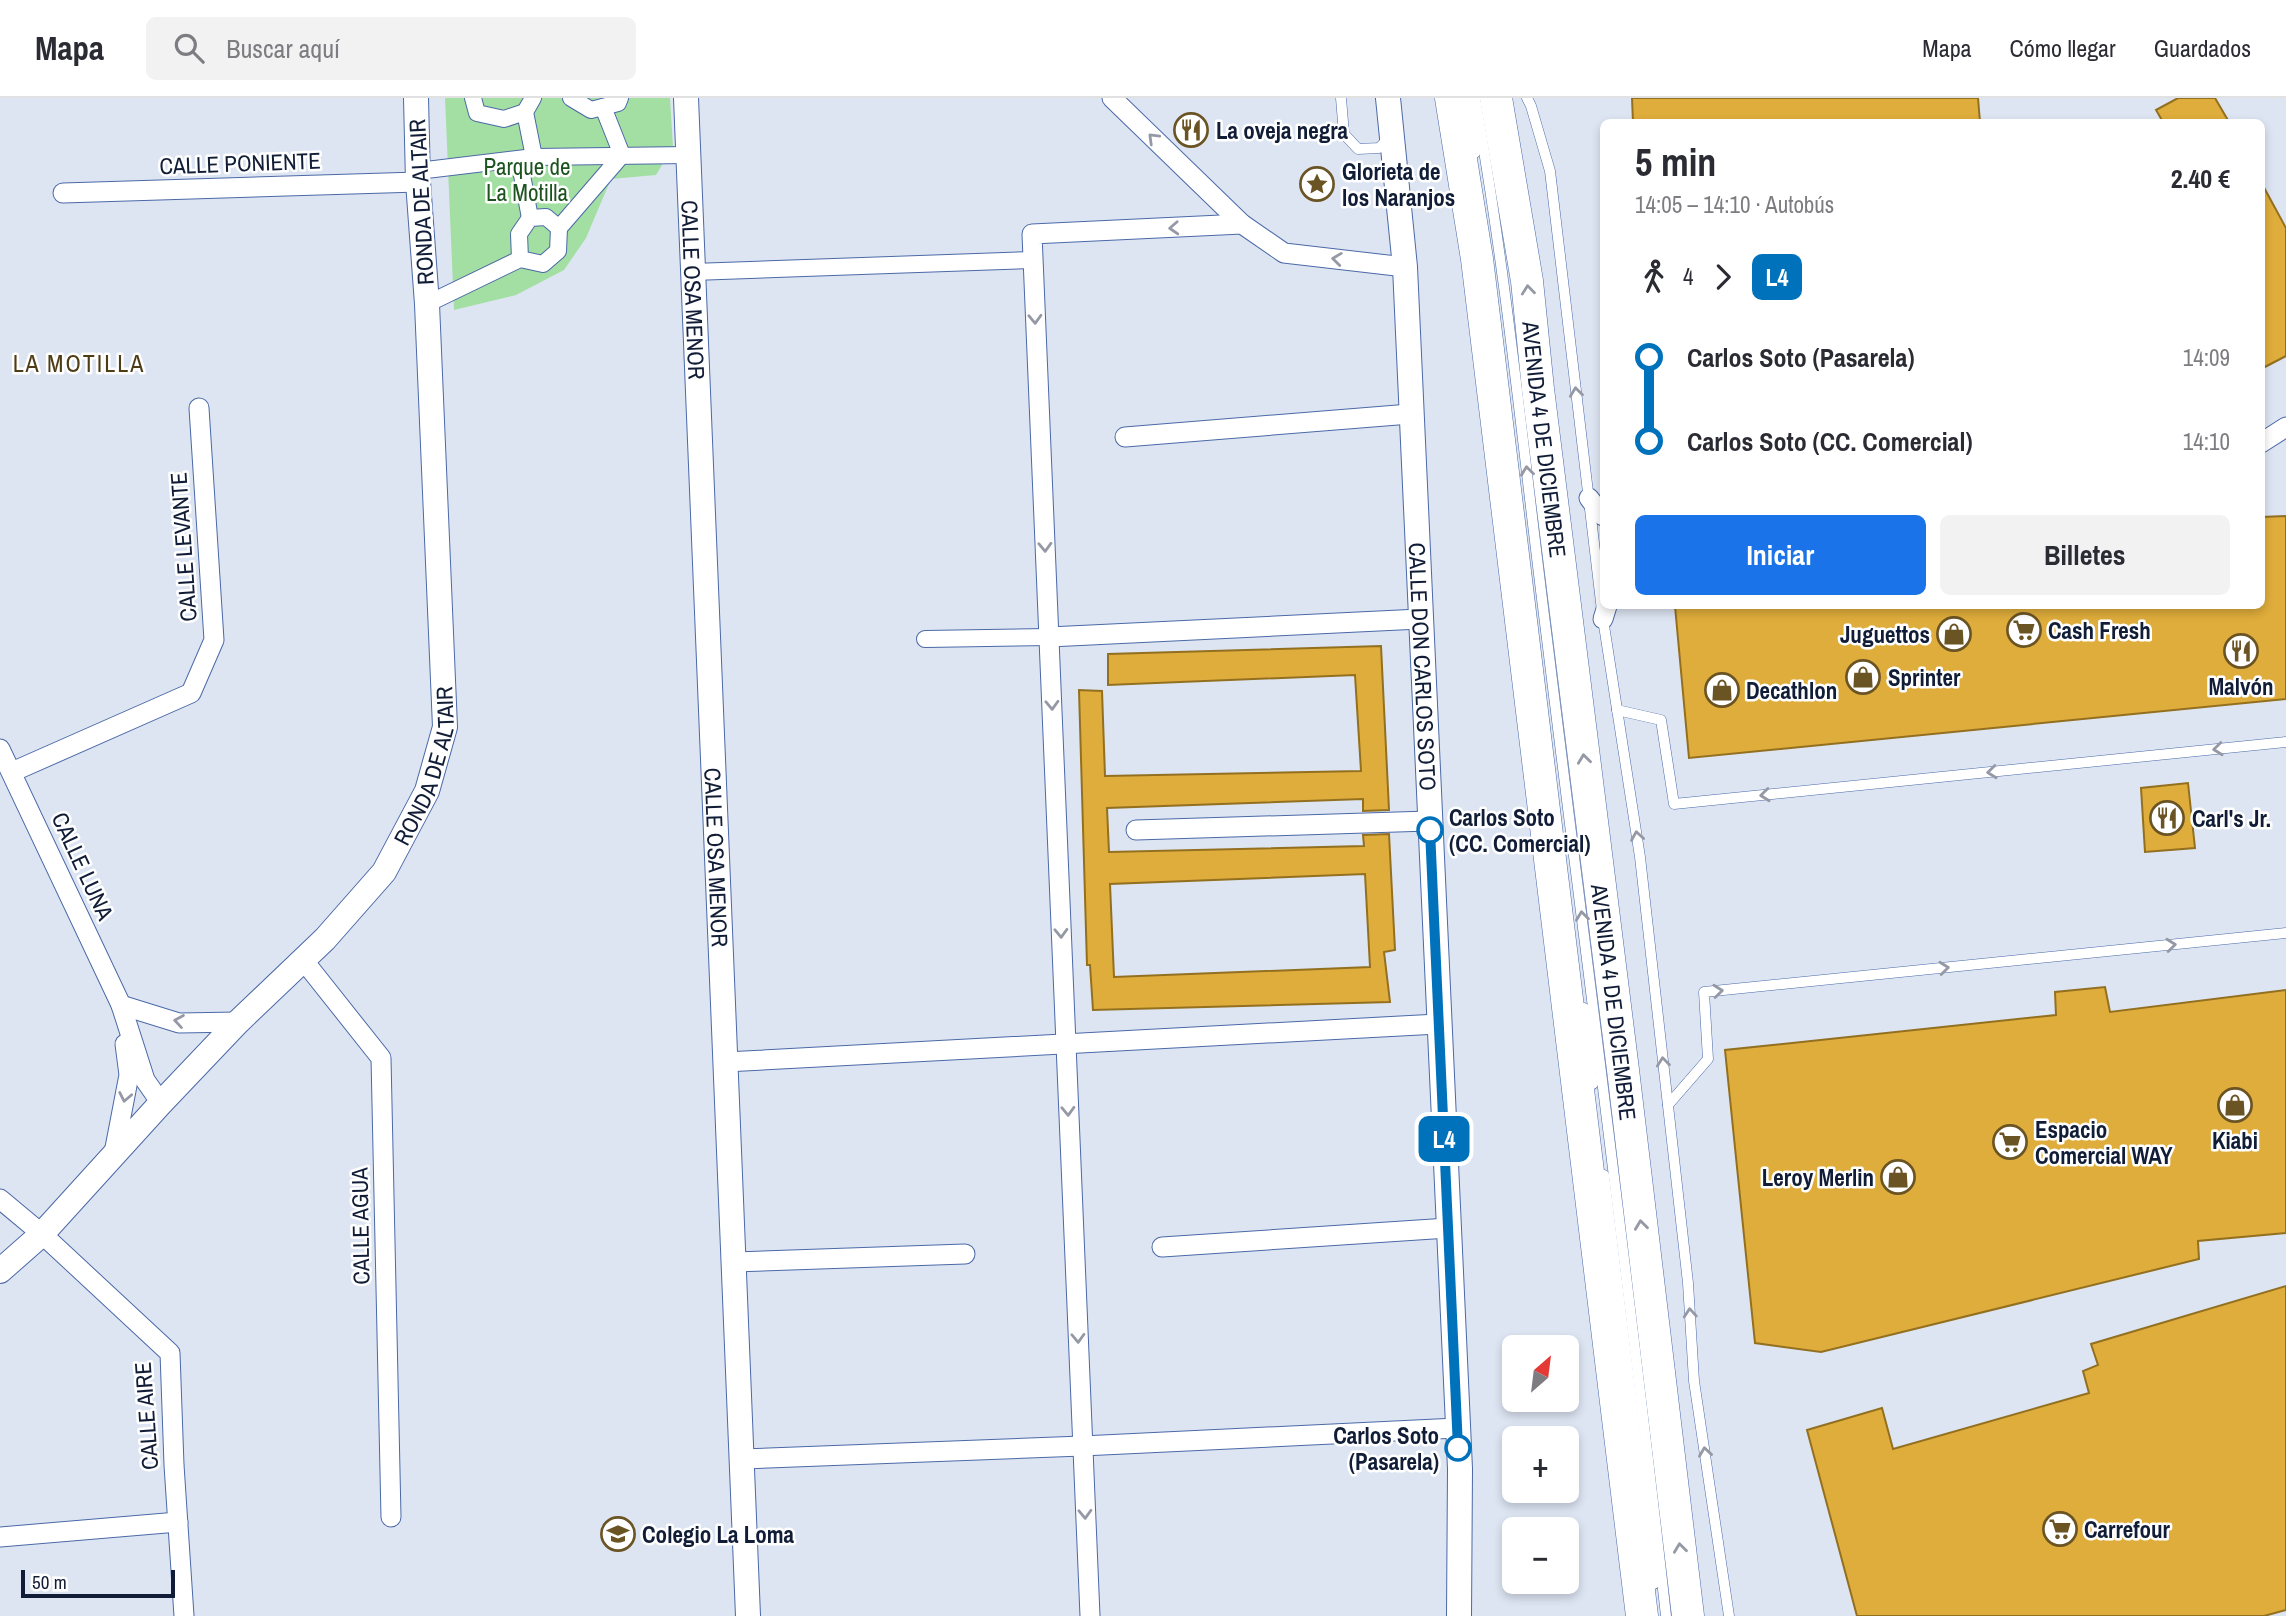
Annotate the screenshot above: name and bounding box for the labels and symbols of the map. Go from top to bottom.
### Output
restaurant icon: La oveja negra [1172,111,1210,149]
place label: La oveja negra [1216,115,1349,146]
street label: RONDA DE ALTAIR [401,118,441,286]
one-way arrow [1149,134,1162,147]
street label: CALLE PONIENTE [159,145,321,181]
park label: Parque de La Motilla [483,151,571,208]
place label: Glorieta de los Naranjos [1342,156,1455,213]
place icon: Glorieta de los Naranjos [1298,165,1336,203]
street label: CALLE OSA MENOR [675,200,713,380]
one-way arrow [1168,220,1179,235]
one-way arrow [1331,252,1342,267]
one-way arrow [1520,284,1535,296]
one-way arrow [1028,314,1043,325]
street label: AVENIDA 4 DE DICIEMBRE [1516,319,1574,559]
district label: LA MOTILLA [13,347,145,379]
one-way arrow [1569,387,1584,398]
one-way arrow [1519,465,1534,477]
street label: CALLE LEVANTE [162,471,204,623]
one-way arrow [1037,541,1052,552]
street label: CALLE DON CARLOS SOTO [1402,542,1444,791]
supermarket icon: Cash Fresh [2005,611,2043,649]
shop icon: Juguettos [1935,615,1973,653]
place label: Cash Fresh [2048,615,2151,646]
place label: Juguettos [1840,619,1930,650]
restaurant icon: Malvón [2222,632,2260,670]
shop icon: Sprinter [1844,658,1882,696]
place label: Sprinter [1888,662,1961,693]
shop icon: Decathlon [1703,671,1741,709]
place label: Malvón [2209,671,2273,702]
place label: Decathlon [1746,675,1837,706]
street label: RONDA DE ALTAIR [386,685,461,850]
one-way arrow [1044,700,1059,711]
one-way arrow [2212,741,2224,756]
one-way arrow [1577,753,1592,765]
one-way arrow [1986,764,1997,779]
street label: CALLE OSA MENOR [698,767,736,948]
one-way arrow [1760,787,1771,802]
restaurant icon: Carl's Jr. [2148,799,2186,837]
place label: Carlos Soto (CC. Comercial) [1449,802,1590,859]
place label: Carl's Jr. [2192,803,2271,834]
street label: CALLE LUNA [45,807,122,925]
marker: Carlos Soto (CC. Comercial) [1417,817,1443,843]
one-way arrow [1629,830,1644,842]
street label: AVENIDA 4 DE DICIEMBRE [1584,881,1644,1122]
one-way arrow [1574,910,1589,922]
one-way arrow [1054,927,1069,938]
one-way arrow [2165,937,2176,952]
one-way arrow [1939,960,1950,975]
one-way arrow [1712,983,1724,998]
one-way arrow [173,1014,184,1029]
one-way arrow [1655,1056,1670,1068]
shop icon: Kiabi [2216,1086,2254,1124]
one-way arrow [118,1090,133,1102]
one-way arrow [1061,1105,1076,1116]
place label: Espacio Comercial WAY [2035,1114,2173,1171]
line badge: L4 [1412,1116,1476,1162]
supermarket icon: Espacio Comercial WAY [1991,1123,2029,1161]
place label: Kiabi [2212,1125,2258,1156]
shop icon: Leroy Merlin [1879,1158,1917,1196]
place label: Leroy Merlin [1762,1162,1874,1193]
street label: CALLE AGUA [343,1167,377,1285]
one-way arrow [1634,1219,1649,1231]
one-way arrow [1683,1307,1698,1318]
one-way arrow [1070,1333,1085,1344]
north arrow [1502,1335,1578,1412]
street label: CALLE AIRE [127,1361,165,1471]
place label: Carlos Soto (Pasarela) [1333,1420,1439,1477]
marker: Carlos Soto (Pasarela) [1445,1435,1471,1461]
one-way arrow [1698,1446,1713,1457]
one-way arrow [1078,1509,1093,1520]
supermarket icon: Carrefour [2041,1510,2079,1548]
place label: Carrefour [2084,1514,2171,1545]
school or university icon: Colegio La Loma [599,1515,637,1553]
place label: Colegio La Loma [642,1519,794,1550]
one-way arrow [1672,1542,1687,1554]
scale bar [21,1567,175,1599]

